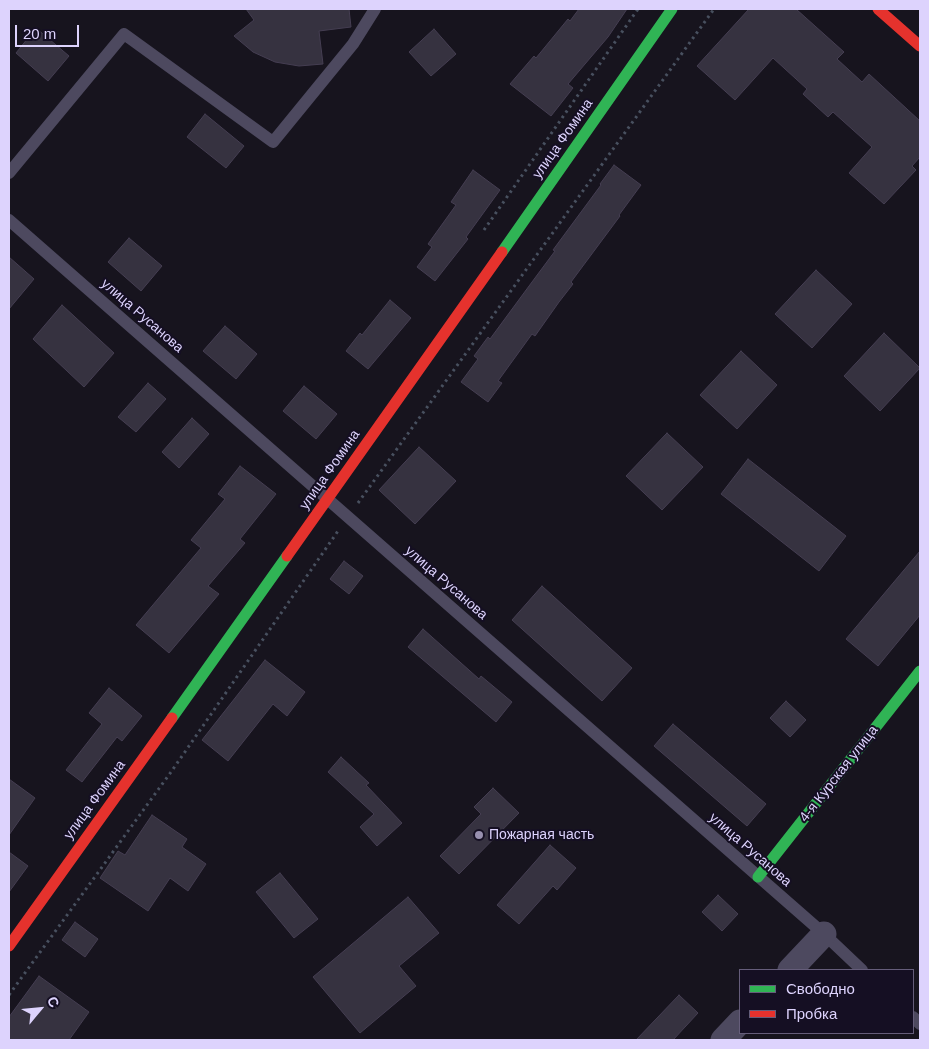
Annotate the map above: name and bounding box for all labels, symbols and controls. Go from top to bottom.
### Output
scale bar [18,15,81,47]
text: 20 m [23,25,56,42]
street label: улица Фомина [529,96,597,182]
street label: улица Русанова [97,276,187,356]
street label: улица Фомина [296,427,364,513]
street label: улица Русанова [401,543,491,623]
street label: 4-я Курская улица [796,722,882,826]
street label: улица Фомина [61,757,129,843]
street label: улица Русанова [705,810,795,890]
place label: Пожарная часть [489,827,594,843]
marker: Пожарная часть [473,829,485,841]
legend [739,969,914,1034]
text: Свободно [786,980,855,997]
north arrow [15,984,65,1034]
text: С [44,994,63,1010]
text: Пробка [786,1005,837,1022]

